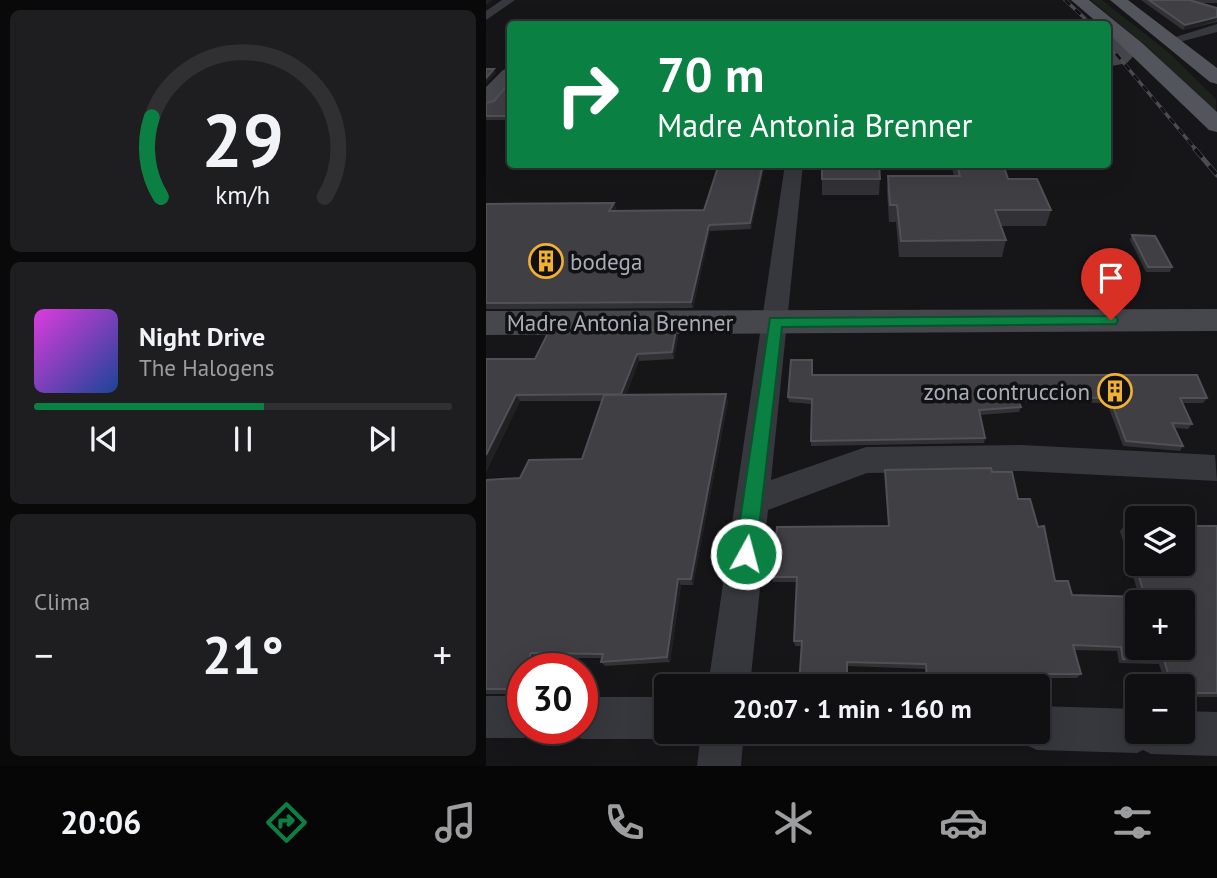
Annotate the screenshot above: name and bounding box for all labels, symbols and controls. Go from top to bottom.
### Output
text: 70 m [657,42,764,106]
icon: right [542,49,633,140]
text: 29 [202,93,284,187]
text: Madre Antonia Brenner [657,104,972,146]
text: km/h [216,179,270,211]
building icon: bodega [527,242,565,280]
place label: bodega [570,247,642,276]
pin [1081,248,1141,320]
icon: arrive [1092,259,1130,297]
street label: Madre Antonia Brenner [507,308,734,337]
text: Night Drive [139,320,265,353]
text: The Halogens [139,353,274,382]
building icon: zona contruccion [1096,372,1134,410]
place label: zona contruccion [924,377,1090,406]
icon: previous [85,420,123,458]
icon: pause [224,420,262,458]
icon: next [363,420,401,458]
map controls [1125,506,1195,744]
button: layers [1125,506,1195,576]
position arrow [709,517,783,591]
text: Clima [34,587,90,616]
button: + [1125,590,1195,660]
text: 21° [202,621,284,688]
text: − [34,630,53,679]
text: + [433,630,452,679]
speed limit sign: 30 [507,653,598,744]
button: − [1125,674,1195,744]
text: 20:07 · 1 min · 160 m [732,692,972,725]
icon: directions [262,798,311,847]
icon: music [431,798,480,847]
icon: phone [600,798,649,847]
icon: climate [769,798,818,847]
icon: car [939,798,988,847]
icon: filters [1108,798,1157,847]
text: 20:06 [60,801,141,843]

